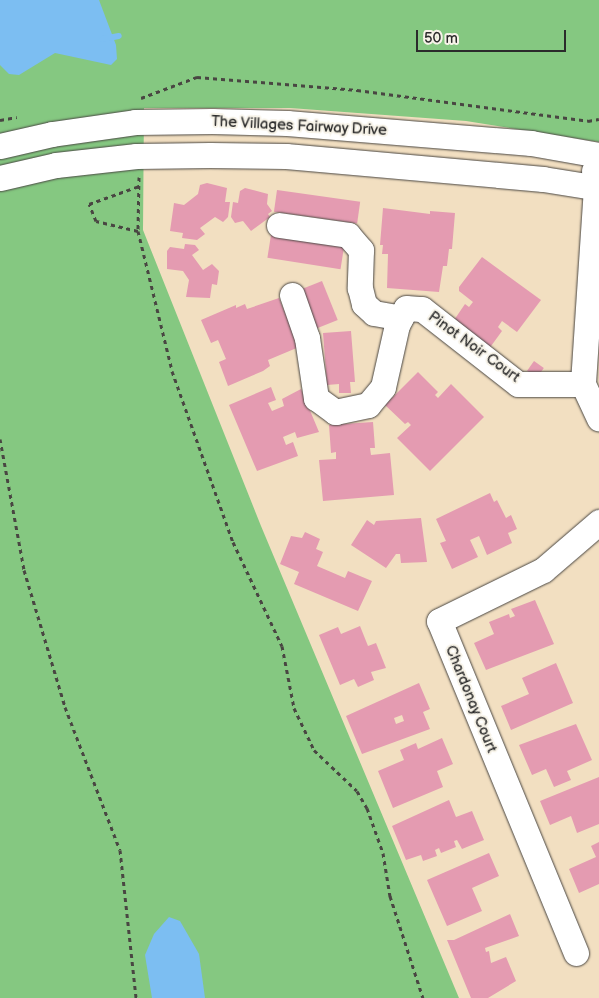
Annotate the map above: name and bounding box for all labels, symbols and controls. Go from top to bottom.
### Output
scale bar [419,20,569,52]
text: 50 m [424,29,458,48]
street label: The Villages Fairway Drive [210,112,388,140]
street label: Pinot Noir Court [425,308,523,386]
street label: Chardonay Court [441,642,501,756]

